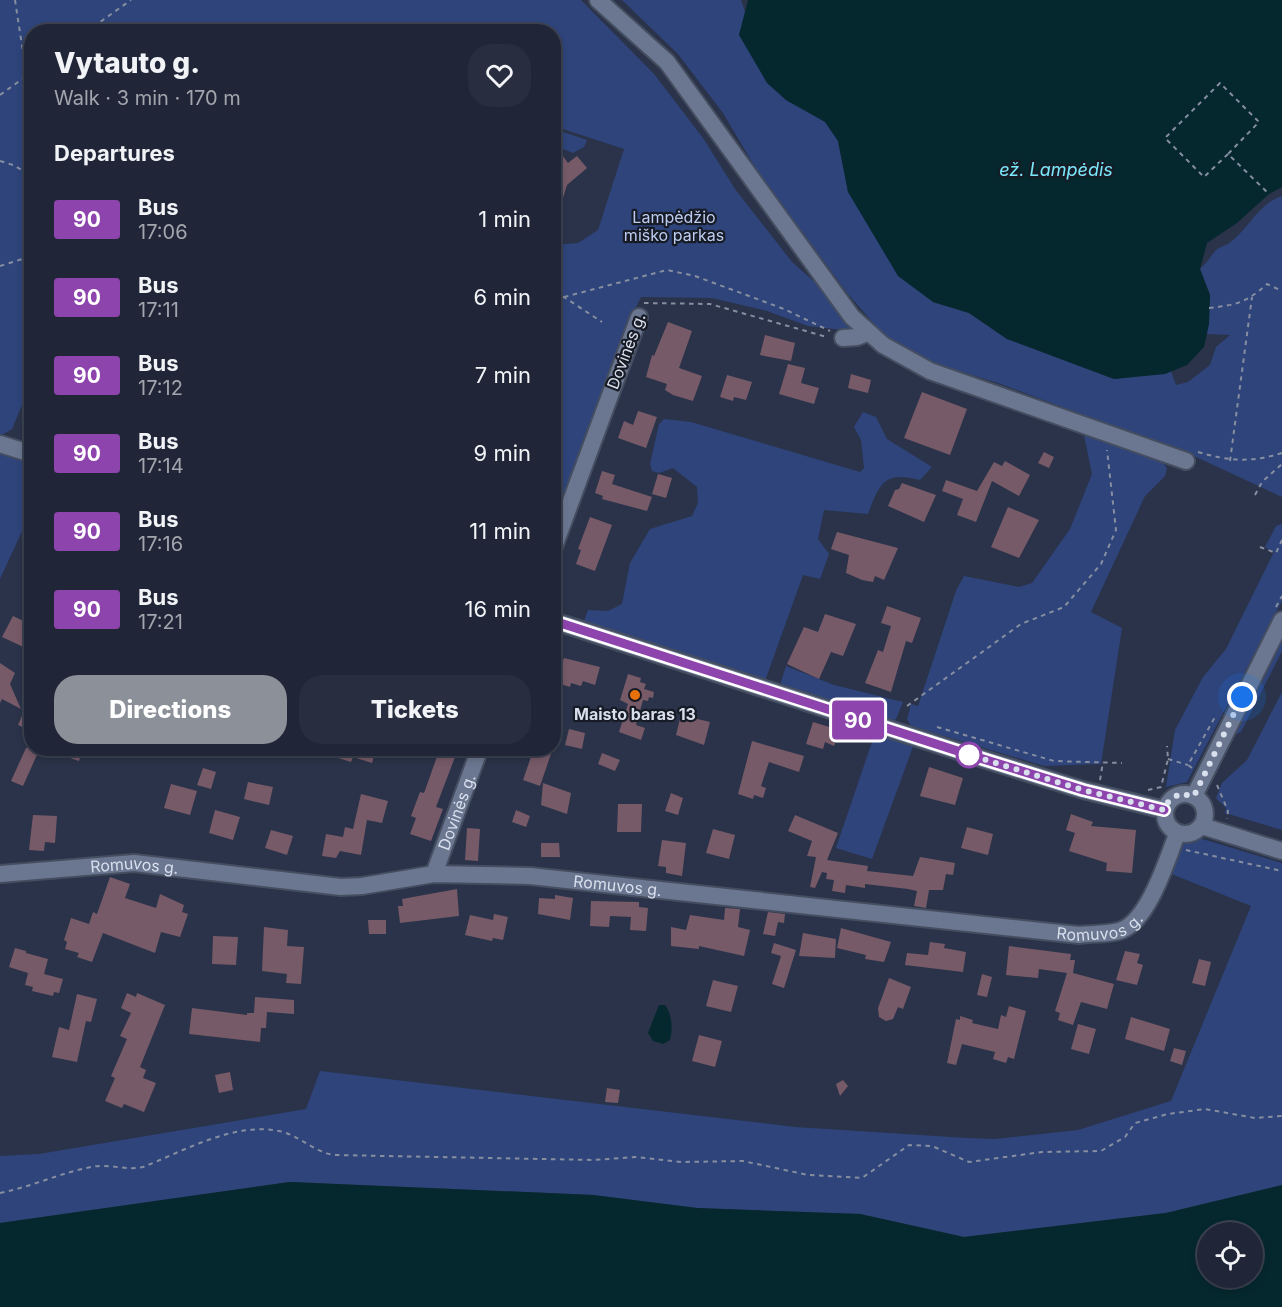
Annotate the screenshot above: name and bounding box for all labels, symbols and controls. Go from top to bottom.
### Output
button: heart [468,44,531,107]
text: Vytauto g. [54,46,200,80]
text: Walk · 3 min · 170 m [54,86,241,110]
text: Departures [54,140,175,166]
water label: ež. Lampėdis [999,159,1113,180]
text: Bus [138,194,179,220]
text: 1 min [478,206,531,232]
text: 90 [73,207,101,232]
park label: Lampėdžio miško parkas [624,207,724,245]
text: 17:06 [138,220,188,244]
text: Bus [138,272,179,298]
text: 6 min [474,284,531,310]
text: 90 [73,285,101,310]
text: 17:11 [138,298,179,322]
street label: Dovinės g. [602,310,650,392]
text: Bus [138,350,179,376]
text: 7 min [475,362,531,388]
text: 90 [73,363,101,388]
text: 17:12 [138,376,183,400]
text: Bus [138,428,179,454]
text: 9 min [474,440,531,466]
text: 90 [73,441,101,466]
text: 17:14 [138,454,184,478]
text: Bus [138,506,179,532]
text: 11 min [469,518,531,544]
text: 90 [73,519,101,544]
text: 17:16 [138,532,183,556]
text: Bus [138,584,179,610]
text: 16 min [465,596,531,622]
text: 90 [73,597,101,622]
text: 17:21 [138,610,183,634]
button: Directions [54,675,287,744]
button: Tickets [299,675,531,744]
your location [1227,682,1257,712]
marker: Maisto baras 13 [628,688,642,702]
line badge: 90 [831,700,885,740]
place label: Maisto baras 13 [574,704,696,724]
text: 90 [844,708,872,733]
unlabelled marker [956,742,982,768]
street label: Dovinės g. [434,771,480,853]
street label: Romuvos g. [89,853,180,878]
street label: Romuvos g. [572,871,663,900]
street label: Romuvos g. [1056,909,1147,945]
map controls [1197,1222,1263,1288]
button: locate [1197,1222,1263,1288]

